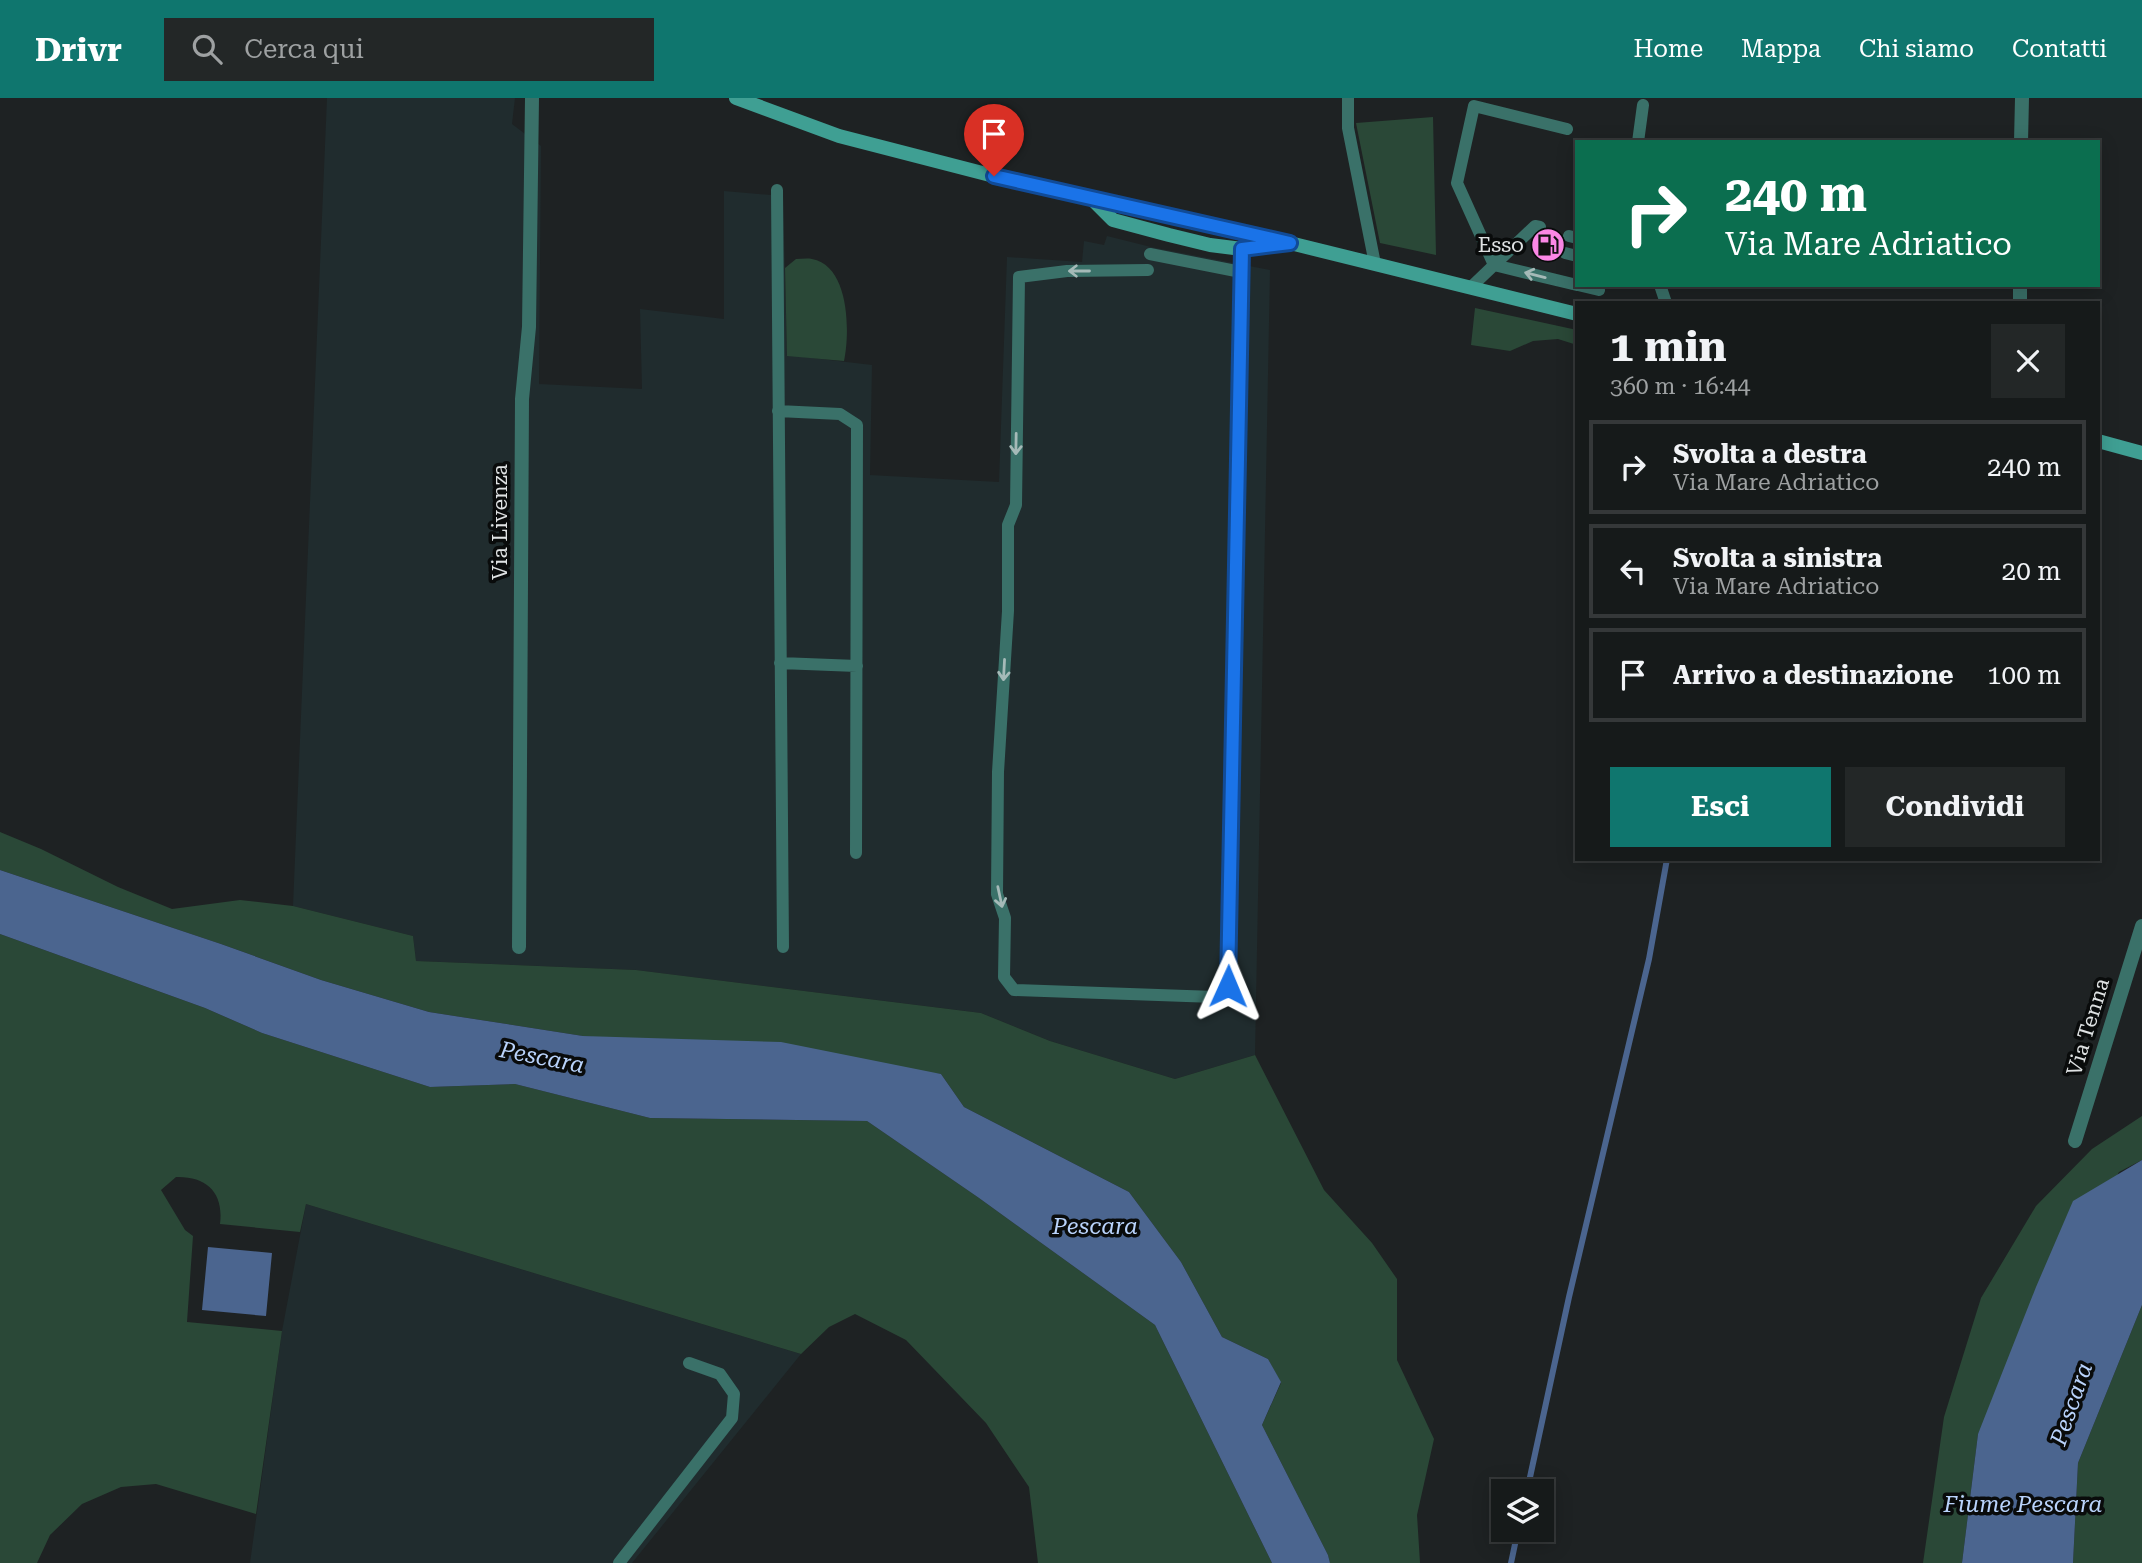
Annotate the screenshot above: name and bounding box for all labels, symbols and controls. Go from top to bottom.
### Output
search box [164,18,654,81]
text: Drivr [35,30,122,69]
icon: search [188,30,226,68]
text: Cerca qui [244,34,364,64]
text: Home [1634,35,1703,63]
text: Mappa [1741,35,1821,63]
text: Chi siamo [1859,35,1974,63]
text: Contatti [2012,35,2107,63]
pin [964,104,1024,176]
icon: arrive [975,115,1013,153]
text: 240 m [1725,166,1867,223]
icon: right [1610,168,1701,259]
text: Via Mare Adriatico [1725,225,2012,263]
fuel station icon: Esso [1529,226,1567,264]
place label: Esso [1478,233,1524,257]
one-way arrow [1068,264,1091,278]
one-way arrow [1525,268,1547,281]
text: 1 min [1610,322,1727,371]
button: close [1991,324,2065,398]
text: 360 m · 16:44 [1610,373,1750,400]
one-way arrow [1009,433,1023,456]
text: Svolta a destra [1673,439,1867,469]
icon: right [1614,448,1652,486]
text: 240 m [1987,452,2061,482]
street label: Via Livenza [488,463,512,580]
text: Via Mare Adriatico [1673,469,1879,496]
text: Svolta a sinistra [1673,543,1882,573]
icon: left [1614,552,1652,590]
text: 20 m [2002,556,2061,586]
text: Via Mare Adriatico [1673,573,1879,600]
icon: arrive [1614,656,1652,694]
one-way arrow [998,659,1011,682]
text: Arrivo a destinazione [1673,660,1954,690]
text: 100 m [1987,660,2061,690]
button: Esci [1610,767,1831,847]
button: Condividi [1845,767,2065,847]
one-way arrow [993,885,1007,908]
position arrow [1191,949,1265,1023]
street label: Via Tenna [2062,975,2114,1079]
water label: Pescara [496,1036,587,1079]
water label: Pescara [1051,1213,1138,1240]
water label: Pescara [2044,1359,2098,1450]
map controls [1491,1479,1554,1542]
button: layers [1491,1479,1554,1542]
water label: Fiume Pescara [1943,1491,2103,1518]

